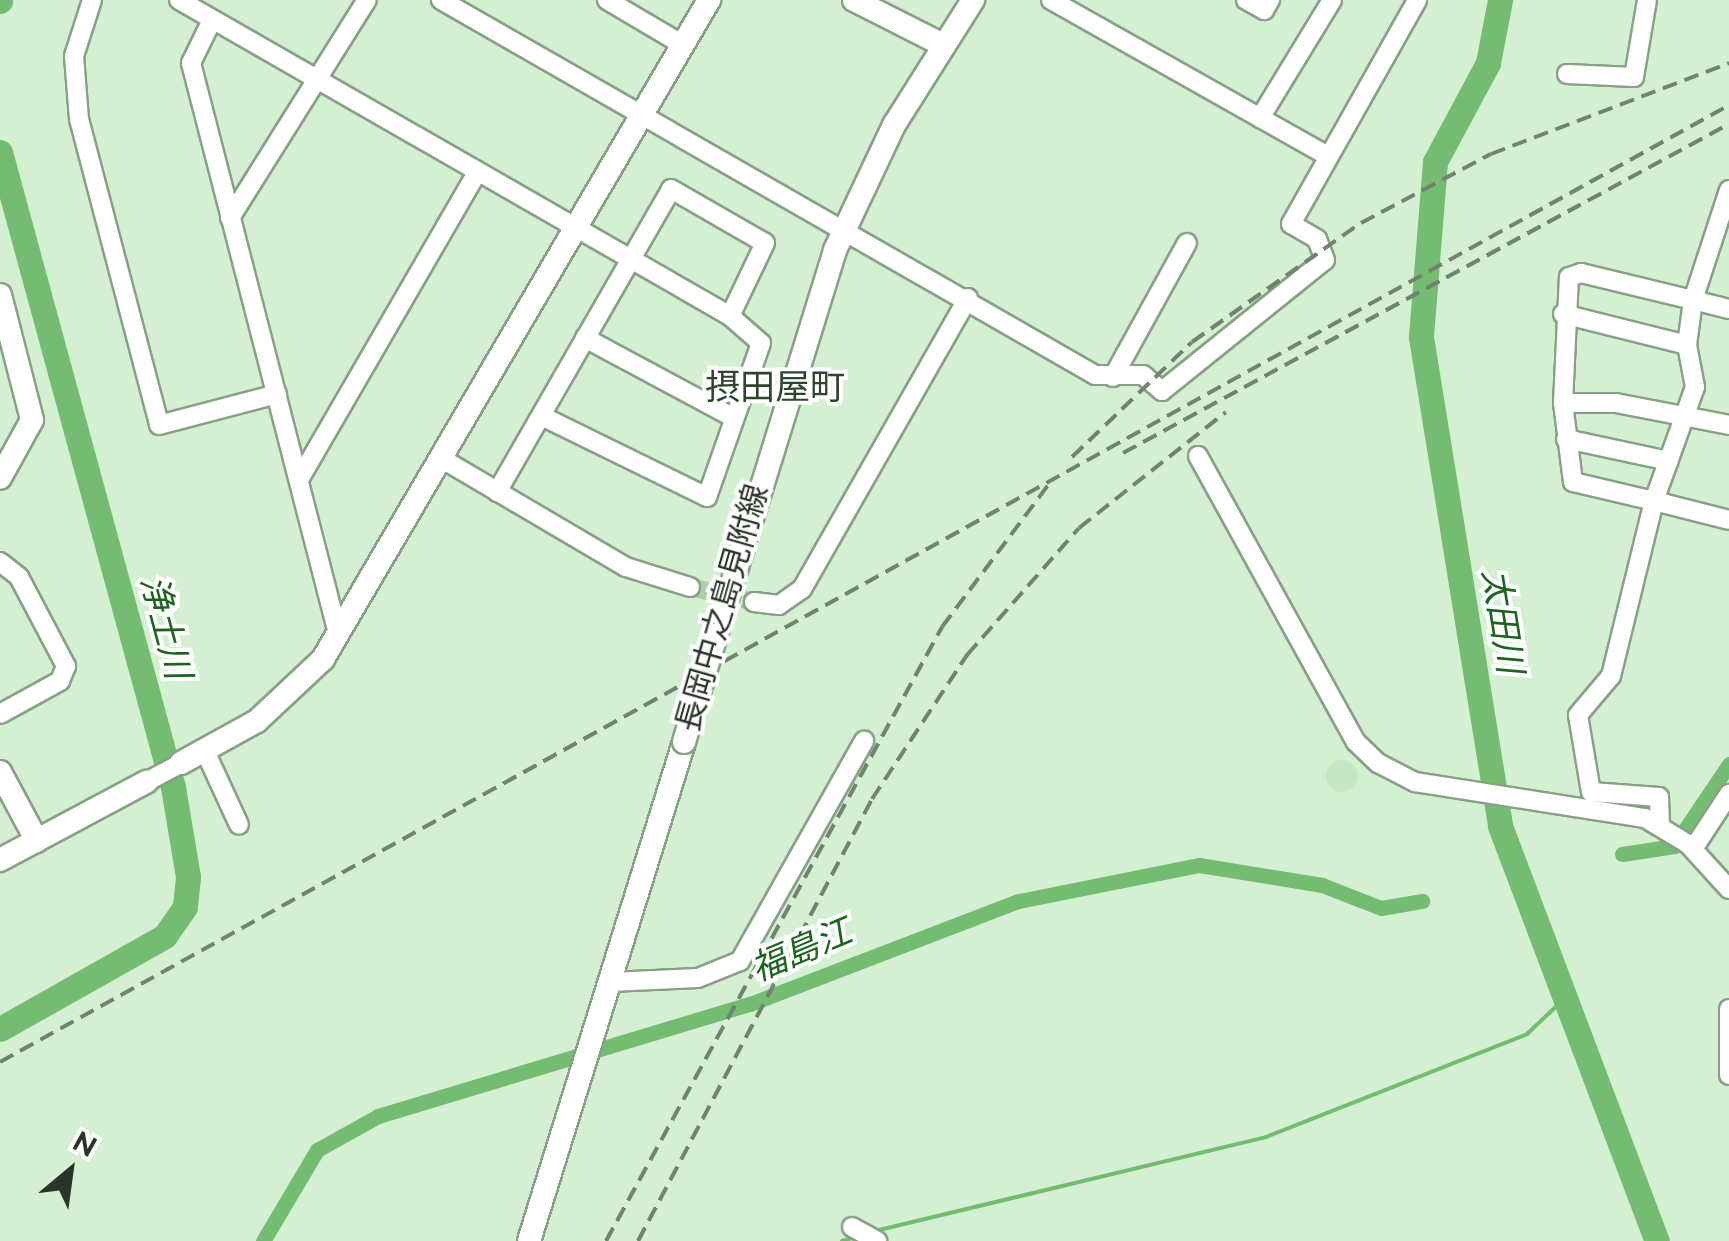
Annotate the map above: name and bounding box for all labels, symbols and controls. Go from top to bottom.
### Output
district label: 摂田屋町 [705,366,845,408]
street label: 長岡中之島見附線 [668,480,776,736]
water label: 太田川 [1474,566,1532,676]
water label: 浄土川 [132,571,200,683]
water label: 福島江 [744,910,858,990]
north arrow [20,1121,120,1221]
text: N [67,1125,102,1164]

